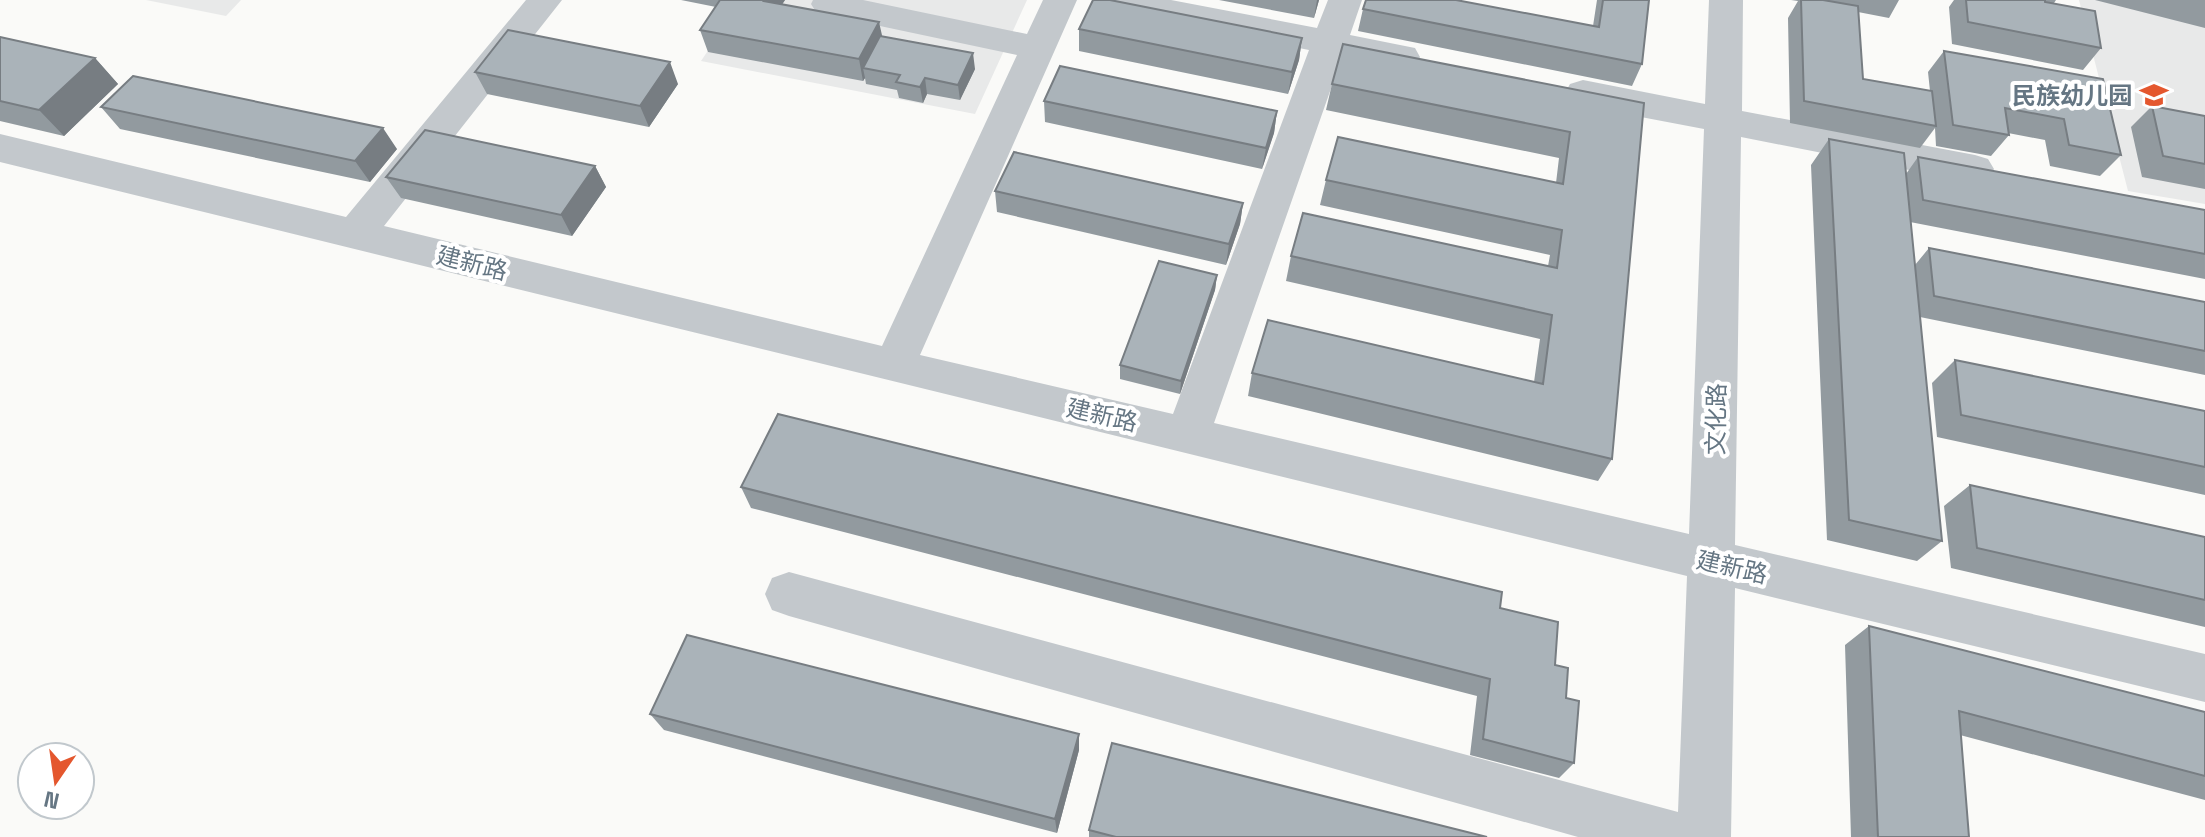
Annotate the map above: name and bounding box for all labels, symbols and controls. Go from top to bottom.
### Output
place label: 民族幼儿园 [2012,80,2132,111]
school or university icon: 民族幼儿园 [2139,80,2169,110]
street label: 建新路 [433,239,511,287]
street label: 文化路 [1700,383,1732,455]
street label: 建新路 [1063,392,1141,438]
street label: 建新路 [1693,544,1771,590]
north arrow [16,741,96,821]
text: N [41,785,62,816]

